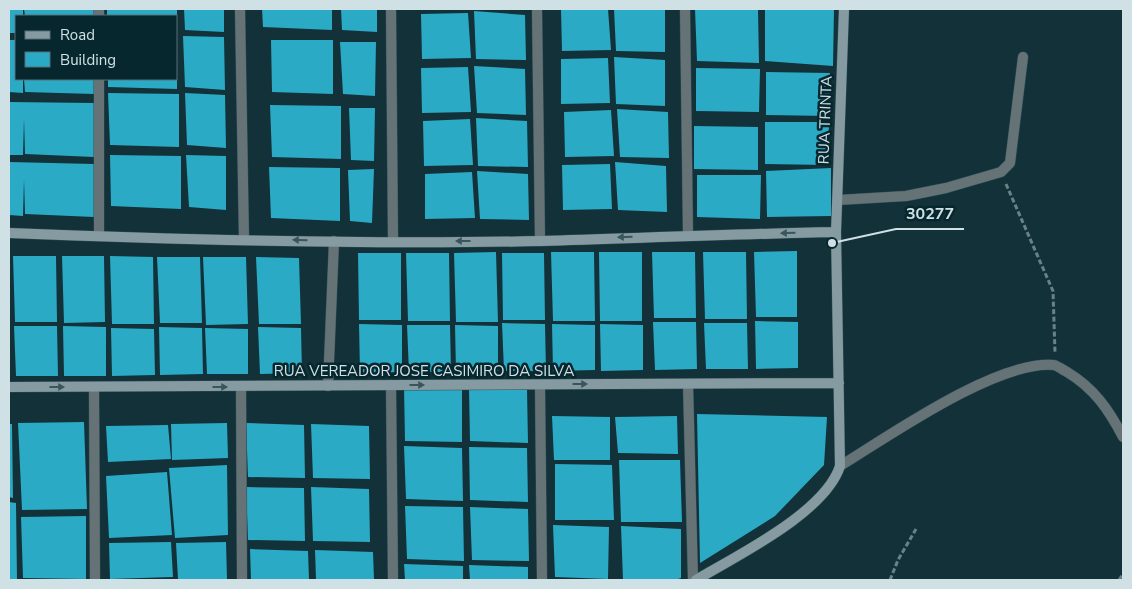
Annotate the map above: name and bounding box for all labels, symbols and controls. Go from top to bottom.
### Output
legend [15,15,178,80]
text: Road [60,25,95,45]
text: Building [60,50,116,70]
street label: RUA TRINTA [813,75,837,165]
callout: 30277 [896,198,964,229]
text: 30277 [906,203,954,225]
one-way arrow [779,229,795,237]
one-way arrow [617,234,633,242]
one-way arrow [292,236,308,244]
one-way arrow [454,237,470,245]
street label: RUA VEREADOR JOSE CASIMIRO DA SILVA [274,361,574,381]
one-way arrow [572,380,588,388]
one-way arrow [410,381,426,389]
one-way arrow [50,383,66,391]
one-way arrow [212,383,228,391]

